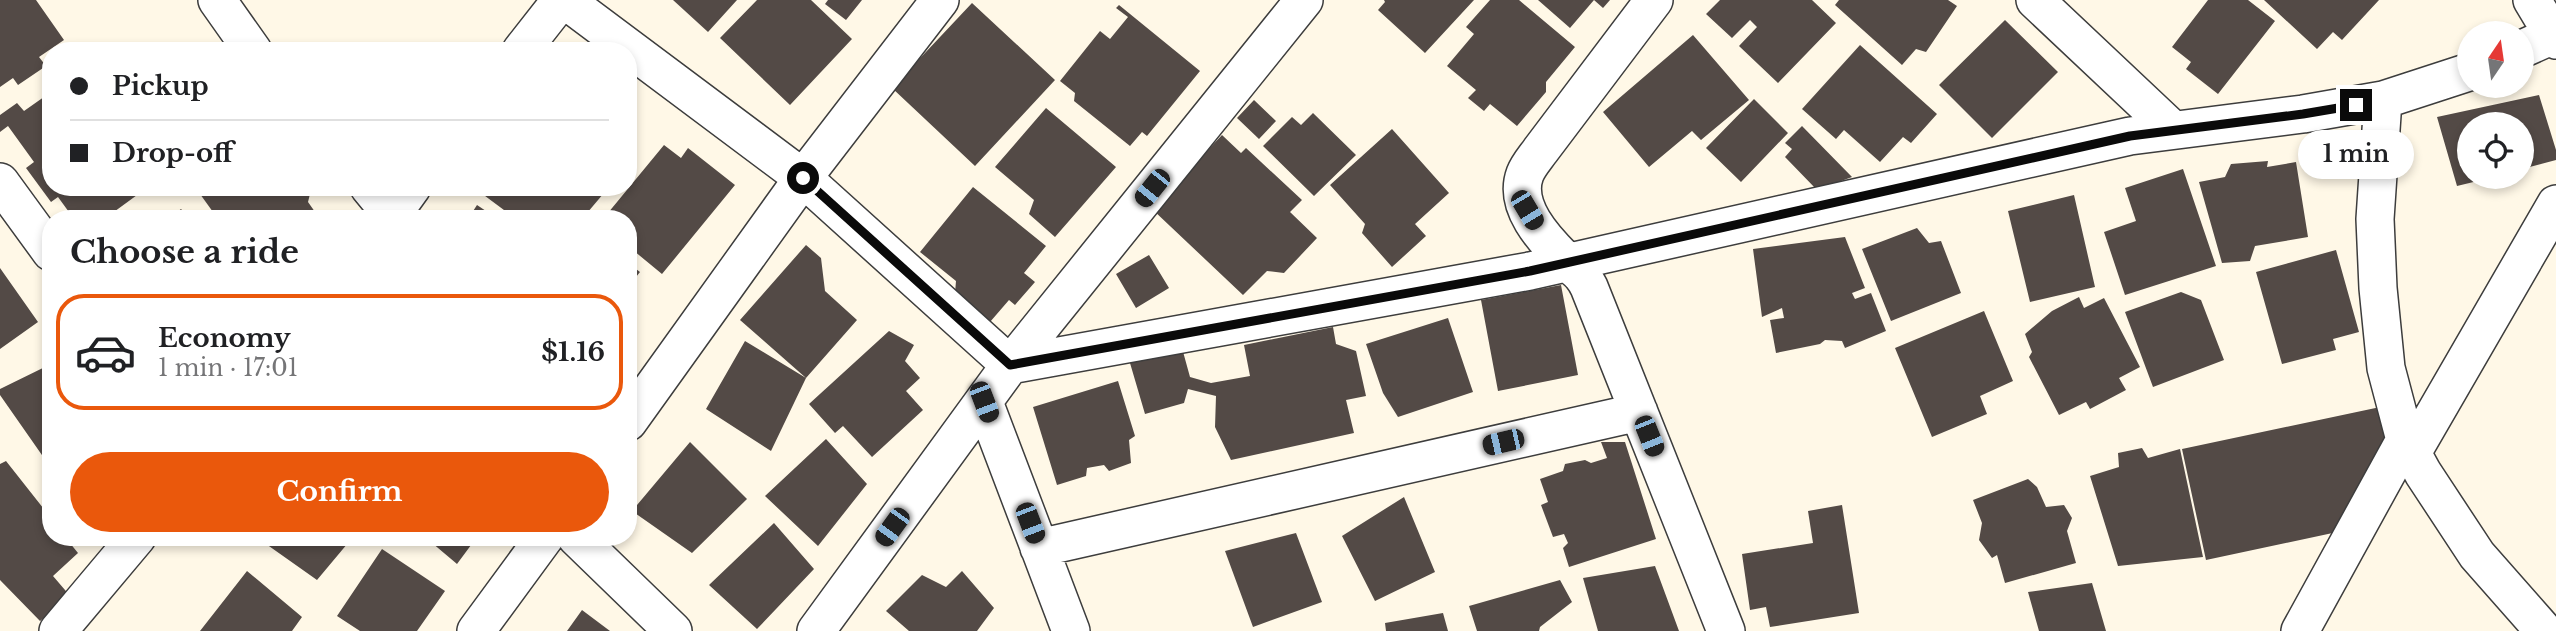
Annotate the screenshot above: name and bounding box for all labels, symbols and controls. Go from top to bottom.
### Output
north arrow [2457,21,2534,98]
map controls [2457,21,2534,189]
text: Pickup [112,70,209,102]
route end [2340,89,2372,121]
button: locate [2457,112,2534,189]
callout: 1 min [2298,130,2414,178]
text: Drop-off [112,137,233,169]
text: 1 min [2323,140,2389,168]
route start [787,162,819,194]
car [1131,165,1174,211]
car [1508,187,1547,233]
text: Choose a ride [70,232,299,272]
icon: car [74,321,137,384]
text: Economy [158,322,291,354]
text: $1.16 [541,336,605,368]
text: 1 min · 17:01 [158,354,298,382]
car [967,379,1002,425]
car [1632,413,1667,459]
car [1481,427,1526,457]
button: Confirm [70,452,609,532]
car [1013,500,1048,546]
car [872,504,913,550]

